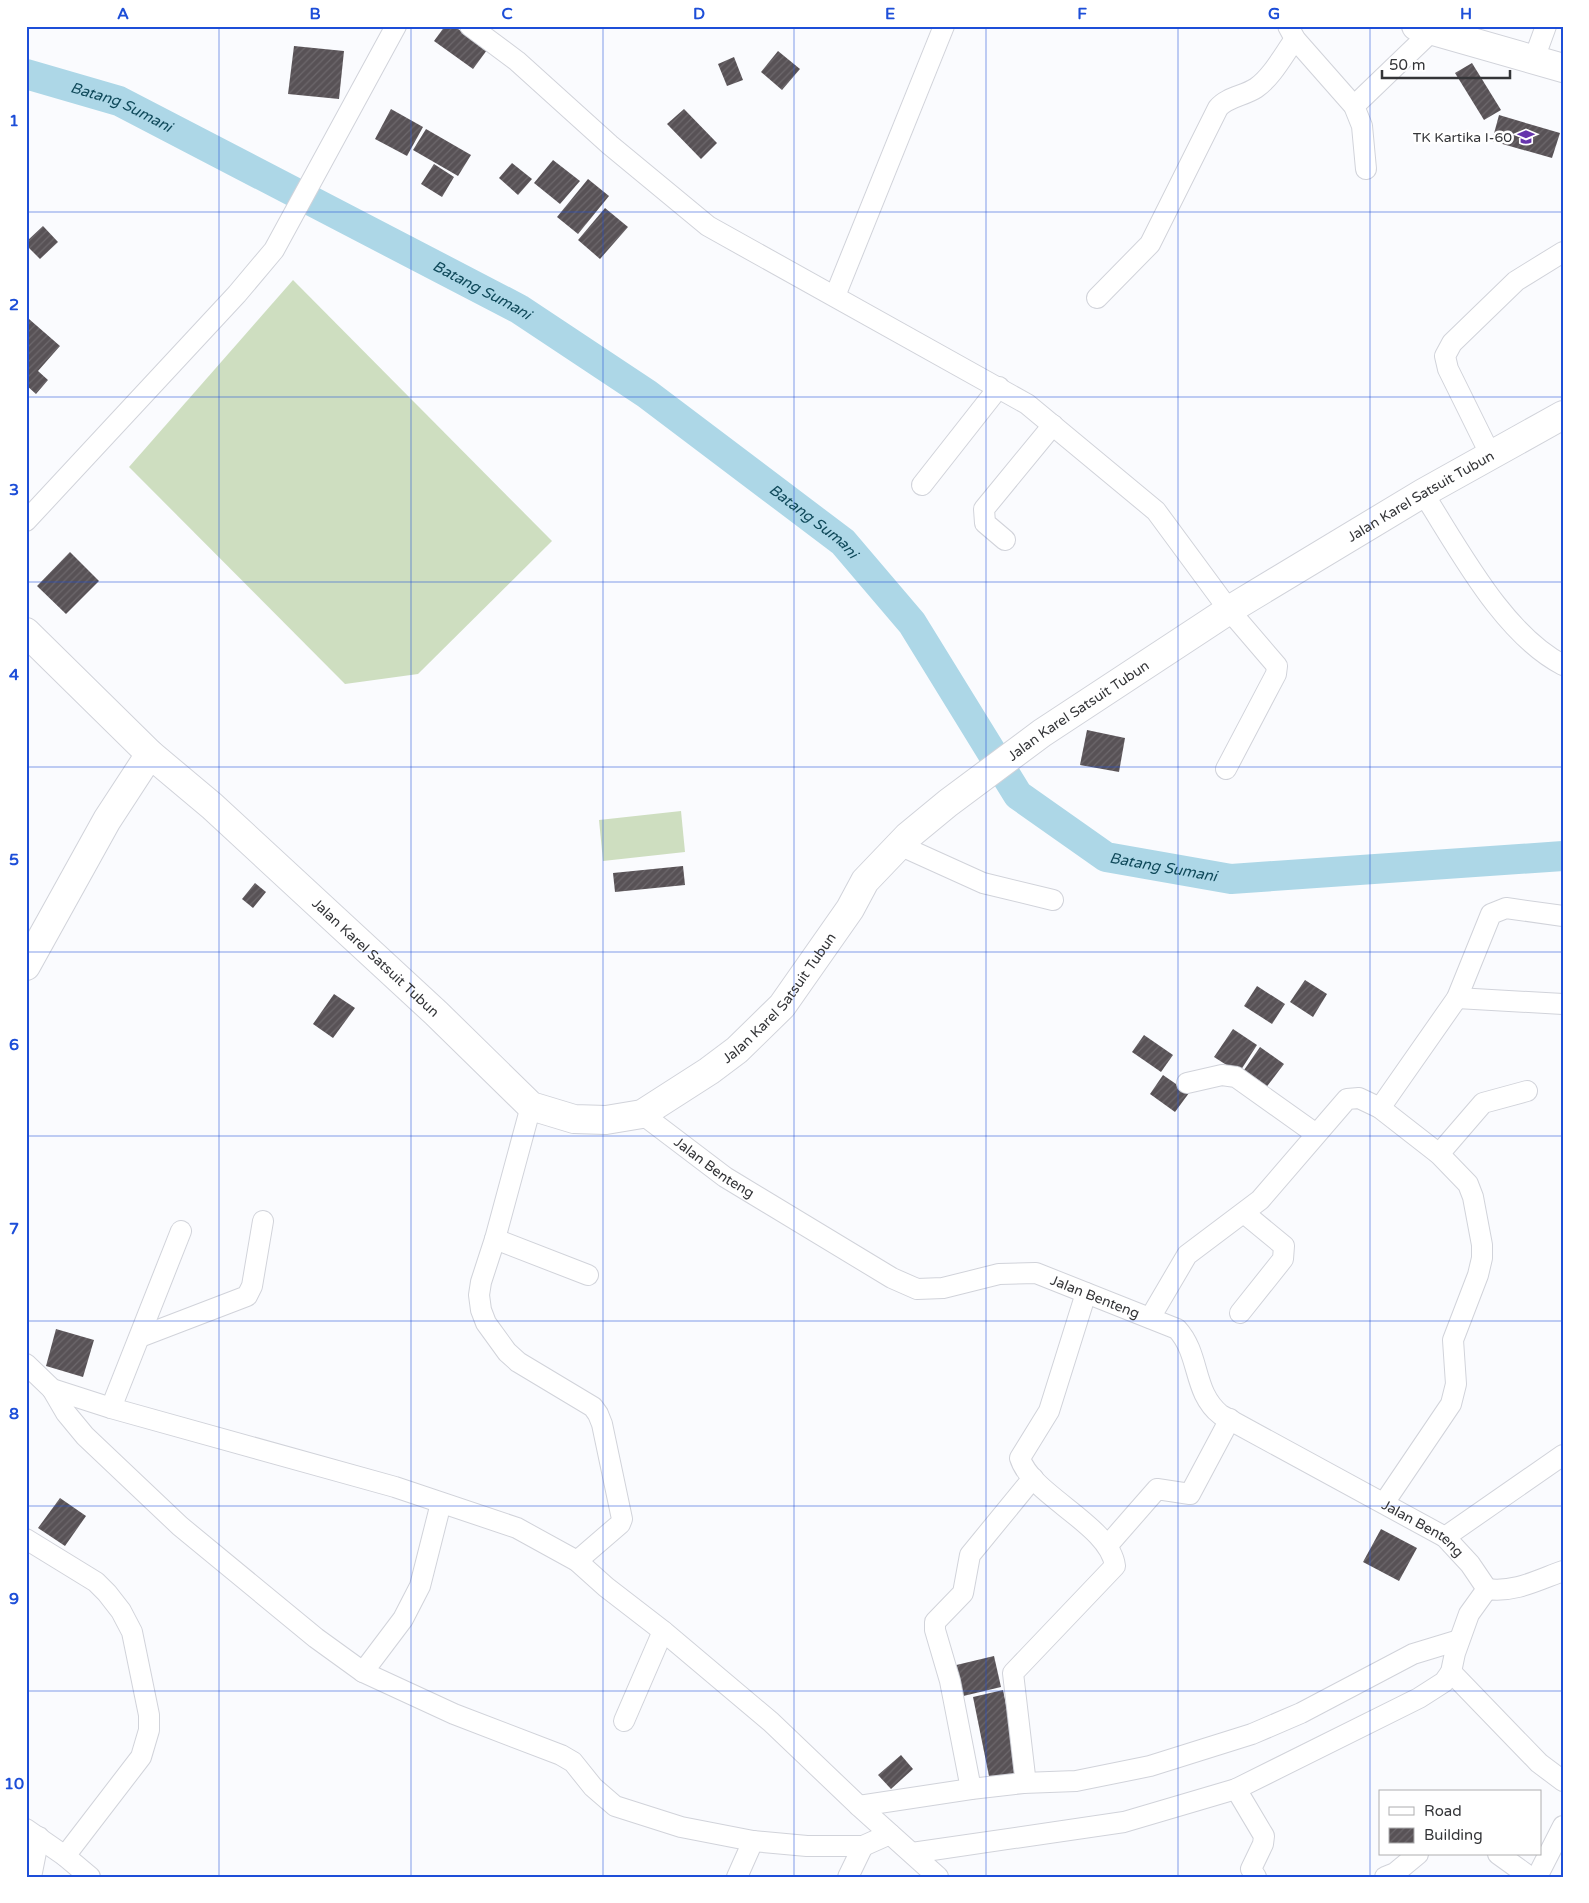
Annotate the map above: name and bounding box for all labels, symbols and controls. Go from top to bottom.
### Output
text: A [117,4,129,24]
text: B [309,4,321,24]
text: C [501,4,513,24]
text: D [693,4,705,24]
text: E [885,4,895,24]
text: F [1077,4,1087,24]
text: G [1268,4,1280,24]
text: H [1460,4,1472,24]
scale bar [1382,48,1509,80]
text: 50 m [1389,56,1426,74]
water label: Batang Sumani [68,78,177,137]
text: 1 [9,111,19,131]
school or university icon: TK Kartika I-60 [1516,127,1536,147]
place label: TK Kartika I-60 [1413,129,1512,146]
water label: Batang Sumani [430,257,536,325]
text: 2 [9,295,19,315]
street label: Jalan Karel Satsuit Tubun [1344,447,1497,546]
text: 3 [9,480,19,500]
water label: Batang Sumani [766,480,863,564]
street label: Jalan Karel Satsuit Tubun [1004,657,1152,765]
text: 4 [9,665,19,685]
water label: Batang Sumani [1108,849,1220,886]
text: 5 [9,850,19,870]
street label: Jalan Karel Satsuit Tubun [308,895,443,1021]
street label: Jalan Karel Satsuit Tubun [719,930,840,1067]
text: 6 [9,1035,19,1055]
street label: Jalan Benteng [671,1133,757,1202]
text: 7 [9,1219,19,1239]
street label: Jalan Benteng [1048,1272,1142,1322]
text: 8 [9,1404,19,1424]
street label: Jalan Benteng [1379,1496,1467,1561]
text: 9 [9,1589,19,1609]
text: 10 [4,1774,24,1794]
legend [1379,1790,1542,1856]
text: Road [1424,1802,1462,1820]
text: Building [1424,1826,1483,1844]

